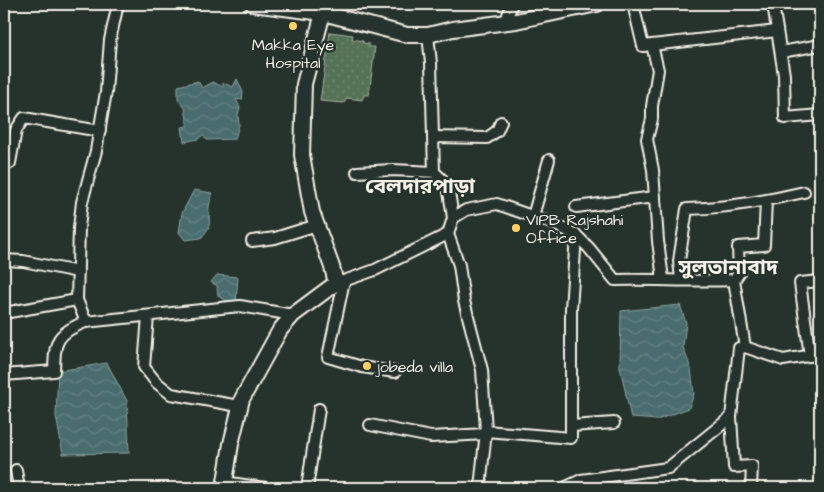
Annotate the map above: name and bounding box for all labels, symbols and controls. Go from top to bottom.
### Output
marker: Makka Eye Hospital [287,20,299,32]
place label: Makka Eye Hospital [252,34,335,74]
district label: বেলদারপাড়া [365,172,476,201]
place label: VIPB Rajshahi Office [526,209,624,249]
marker: VIPB Rajshahi Office [510,222,522,234]
district label: সুলতানাবাদ [677,253,779,282]
place label: jobeda villa [375,356,453,378]
marker: jobeda villa [361,360,373,372]

